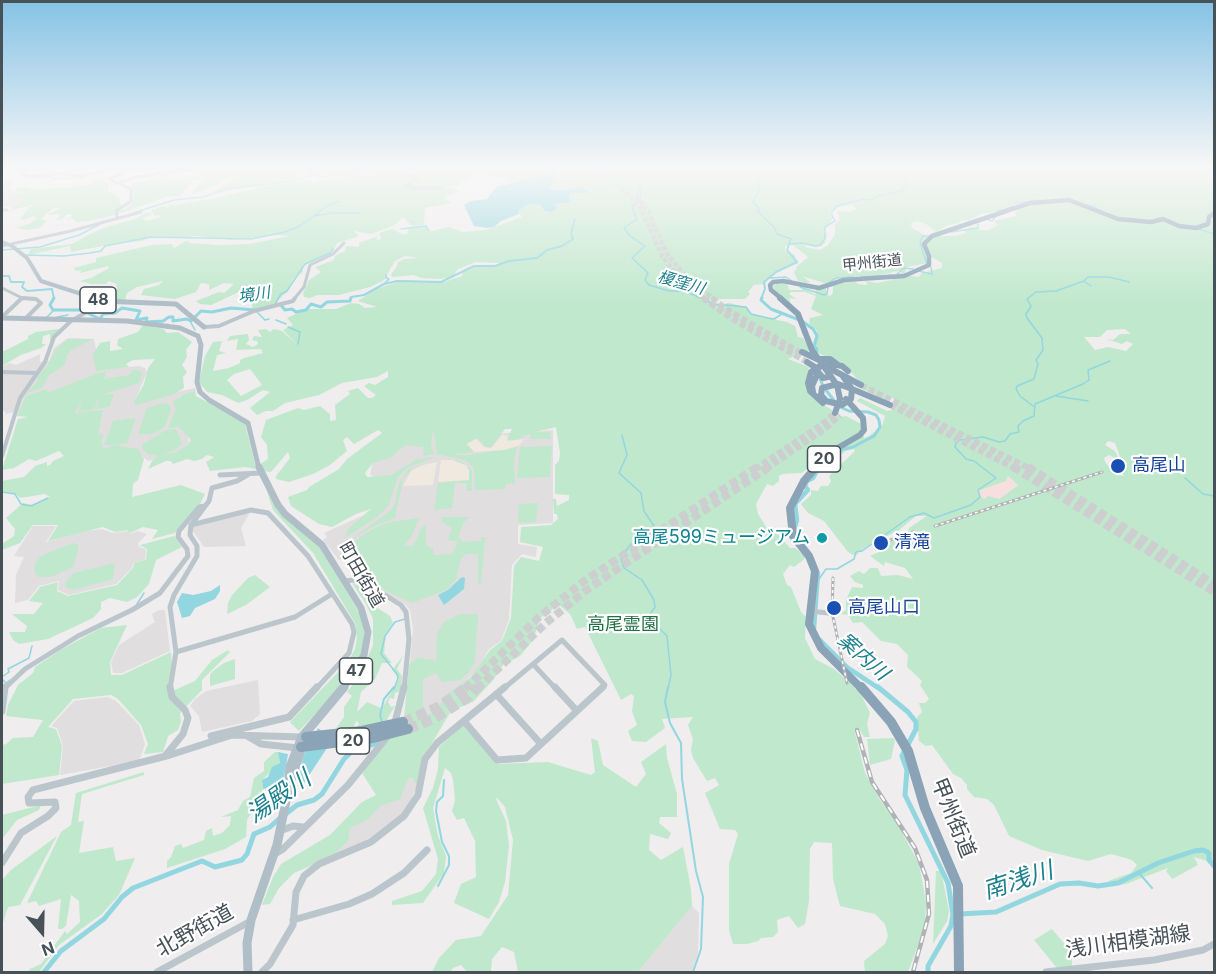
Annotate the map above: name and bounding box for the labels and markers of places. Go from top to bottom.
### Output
place label: 高尾山 [1132,455,1186,477]
marker: 高尾山 [1109,457,1127,475]
place label: 高尾599ミュージアム [633,527,810,549]
marker: 高尾599ミュージアム [815,531,829,545]
place label: 清滝 [894,532,930,554]
marker: 清滝 [872,534,890,552]
place label: 高尾山口 [848,597,920,619]
marker: 高尾山口 [825,599,843,617]

